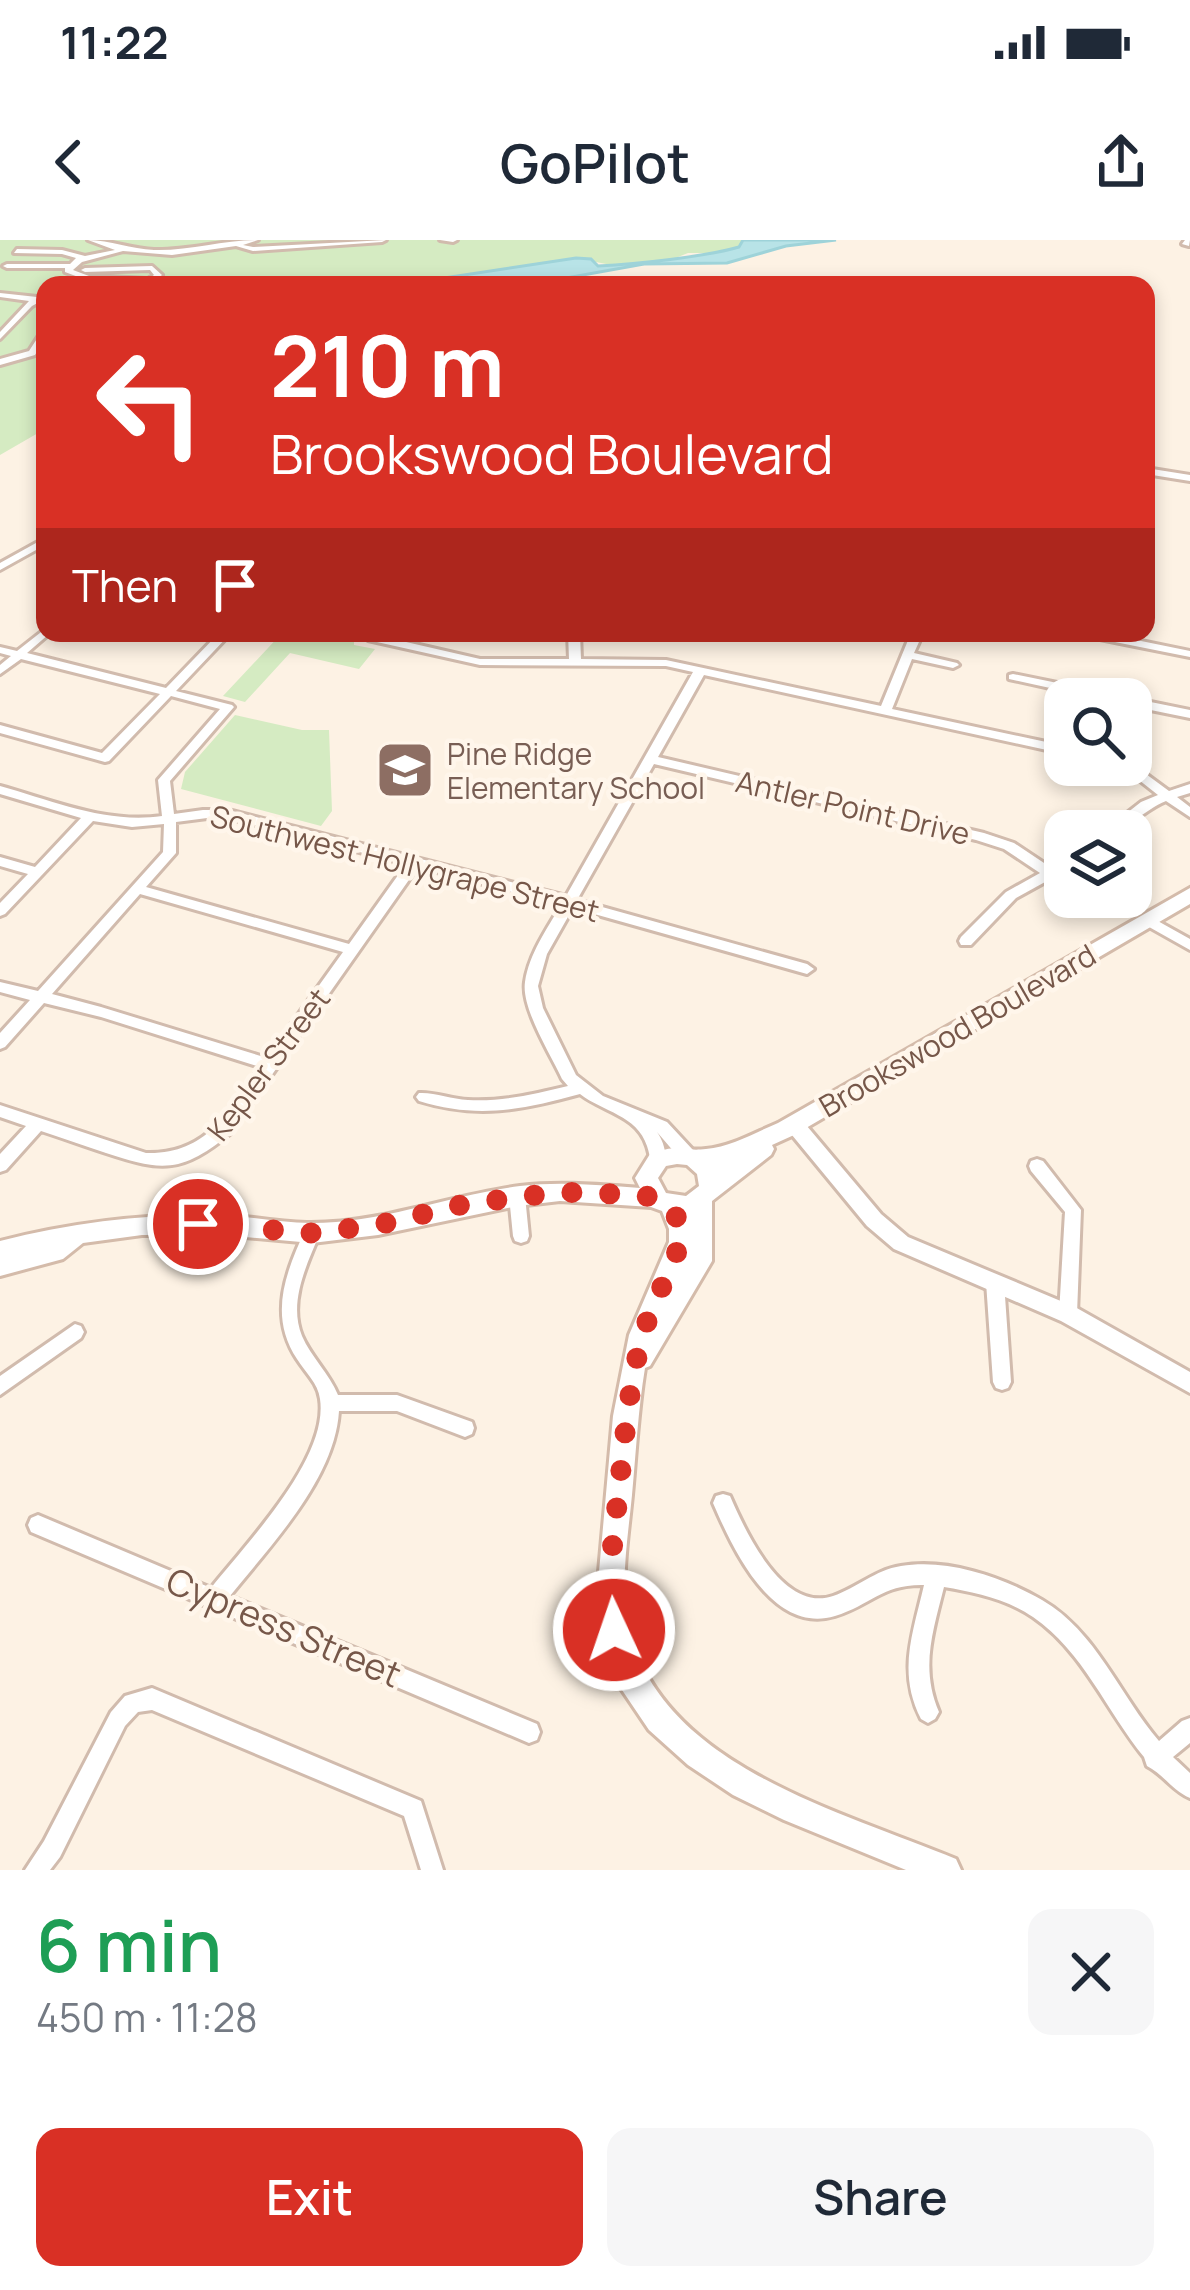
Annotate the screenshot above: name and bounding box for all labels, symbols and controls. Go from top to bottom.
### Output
text: 11:22 [60,11,168,73]
text: GoPilot [500,125,690,199]
icon: back [36,129,102,195]
icon: share [1088,129,1154,195]
text: 210 m [270,307,504,422]
icon: left [72,324,228,480]
text: Brookswood Boulevard [270,416,833,490]
icon: arrive [202,552,268,618]
text: Then [72,554,178,616]
map controls [1044,678,1152,918]
button: search [1044,678,1152,786]
place label: Pine Ridge Elementary School [447,733,705,808]
school or university icon: Pine Ridge Elementary School [374,739,436,801]
street label: Antler Point Drive [732,760,974,854]
street label: Southwest Hollygrape Street [206,795,604,931]
button: layers [1044,810,1152,918]
street label: Brookswood Boulevard [811,934,1103,1126]
street label: Kepler Street [197,979,339,1149]
pin [147,1173,249,1275]
icon: arrive [165,1191,231,1257]
street label: Cypress Street [159,1556,409,1698]
position arrow [551,1567,677,1693]
text: 6 min [36,1895,222,1994]
button: close [1028,1909,1154,2035]
text: 450 m · 11:28 [36,1990,258,2044]
button: Exit [36,2128,583,2266]
button: Share [607,2128,1154,2266]

